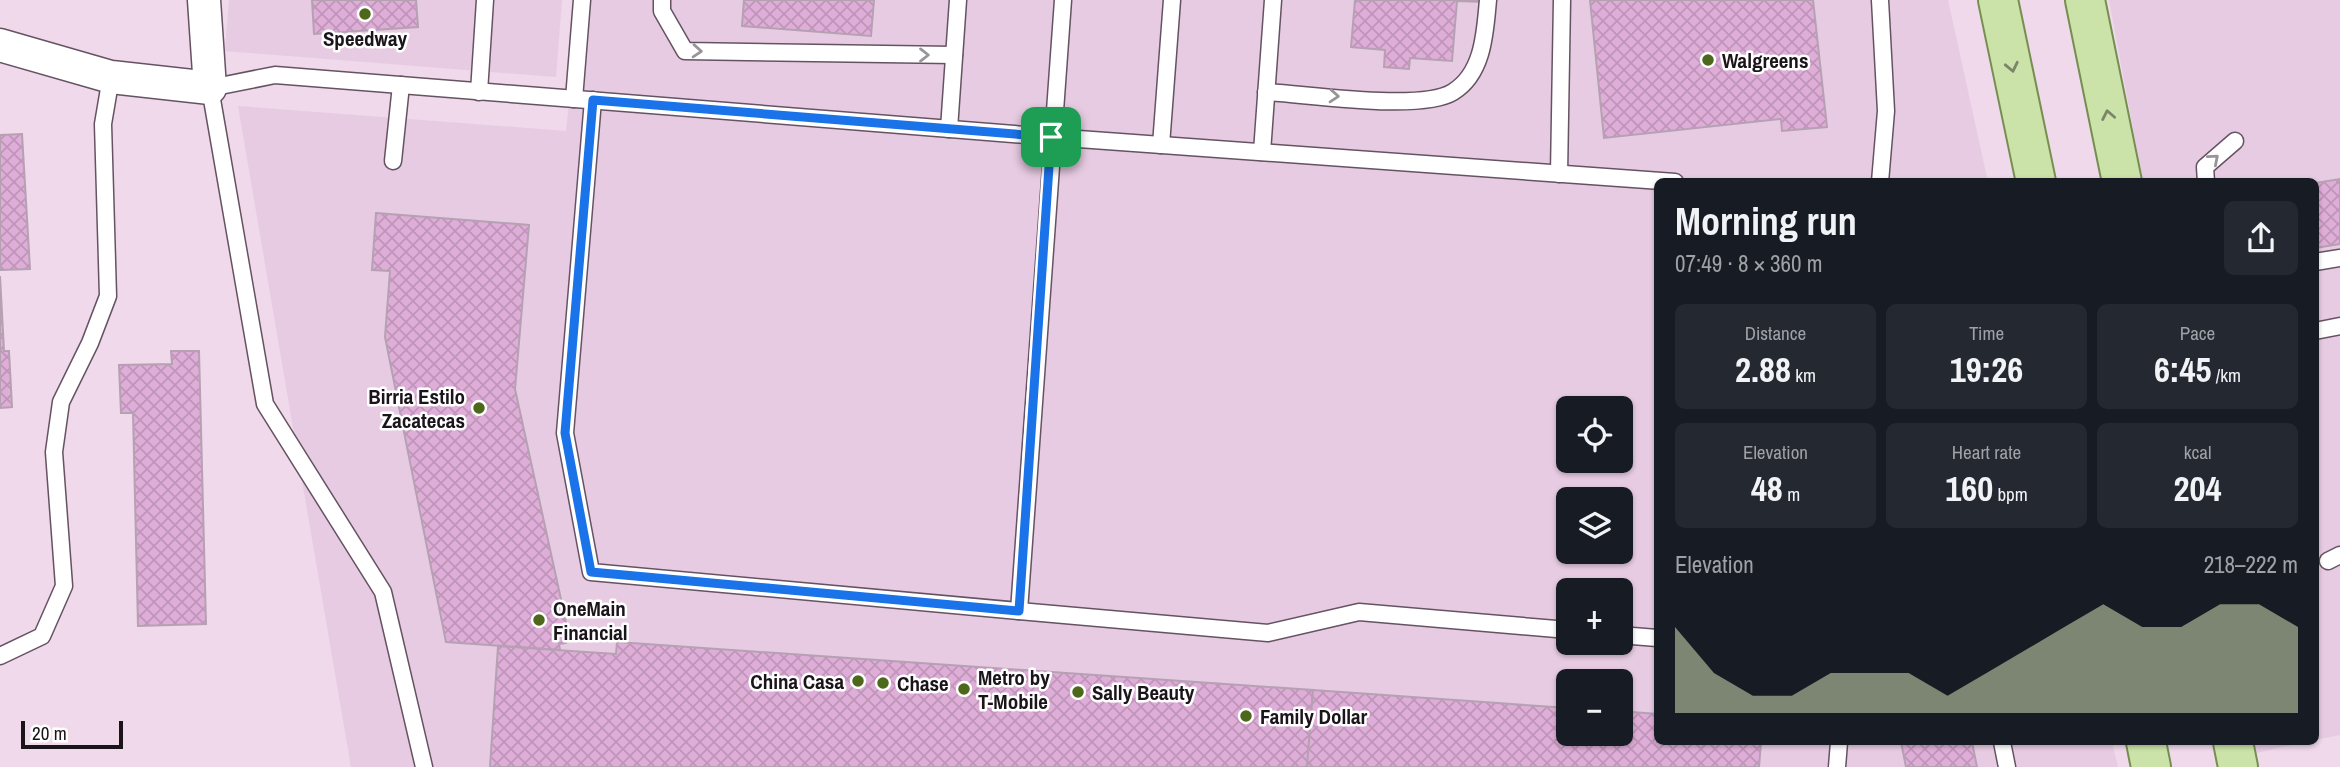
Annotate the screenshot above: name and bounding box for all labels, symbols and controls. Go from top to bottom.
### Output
marker: Speedway [357,6,373,22]
place label: Speedway [323,24,408,53]
one-way arrow [691,43,702,58]
place label: Walgreens [1722,46,1808,75]
one-way arrow [919,47,929,63]
marker: Walgreens [1700,52,1716,68]
one-way arrow [2003,61,2018,73]
one-way arrow [1329,89,1340,104]
pin [1021,107,1081,167]
one-way arrow [2102,109,2117,121]
icon: arrive [1032,118,1070,156]
one-way arrow [2206,155,2219,167]
text: Morning run [1675,196,1857,247]
button: share [2224,201,2298,275]
text: 07:49 · 8 × 360 m [1675,248,1822,279]
text: Distance [1745,320,1806,346]
text: Time [1969,320,2004,346]
text: Pace [2180,320,2215,346]
text: 2.88 [1735,346,1791,393]
text: 19:26 [1950,346,2023,393]
text: 6:45 [2154,346,2212,393]
text: km [1791,362,1816,388]
text: /km [2212,362,2241,388]
place label: Birria Estilo Zacatecas [368,382,465,435]
map controls [1556,396,1633,746]
button: locate [1556,396,1633,473]
marker: Birria Estilo Zacatecas [471,400,487,416]
text: Elevation [1743,439,1808,465]
text: Heart rate [1952,439,2021,465]
text: kcal [2184,439,2211,465]
text: 48 [1751,465,1783,512]
text: 160 [1945,465,1993,512]
text: 204 [2174,465,2221,512]
text: m [1783,481,1800,507]
text: bpm [1993,481,2028,507]
button: layers [1556,487,1633,564]
text: Elevation [1675,549,1754,580]
text: 218–222 m [2204,549,2298,580]
button: + [1556,578,1633,655]
place label: OneMain Financial [553,594,628,647]
marker: OneMain Financial [531,612,547,628]
place label: Metro by T-Mobile [978,663,1050,716]
place label: China Casa [750,667,844,696]
place label: Chase [897,669,949,698]
button: − [1556,669,1633,746]
marker: China Casa [850,673,866,689]
marker: Chase [875,675,891,691]
place label: Sally Beauty [1092,678,1195,707]
marker: Metro by T-Mobile [956,681,972,697]
marker: Sally Beauty [1070,684,1086,700]
place label: Family Dollar [1260,702,1368,731]
marker: Family Dollar [1238,708,1254,724]
scale bar [21,718,122,750]
text: 20 m [32,720,67,746]

